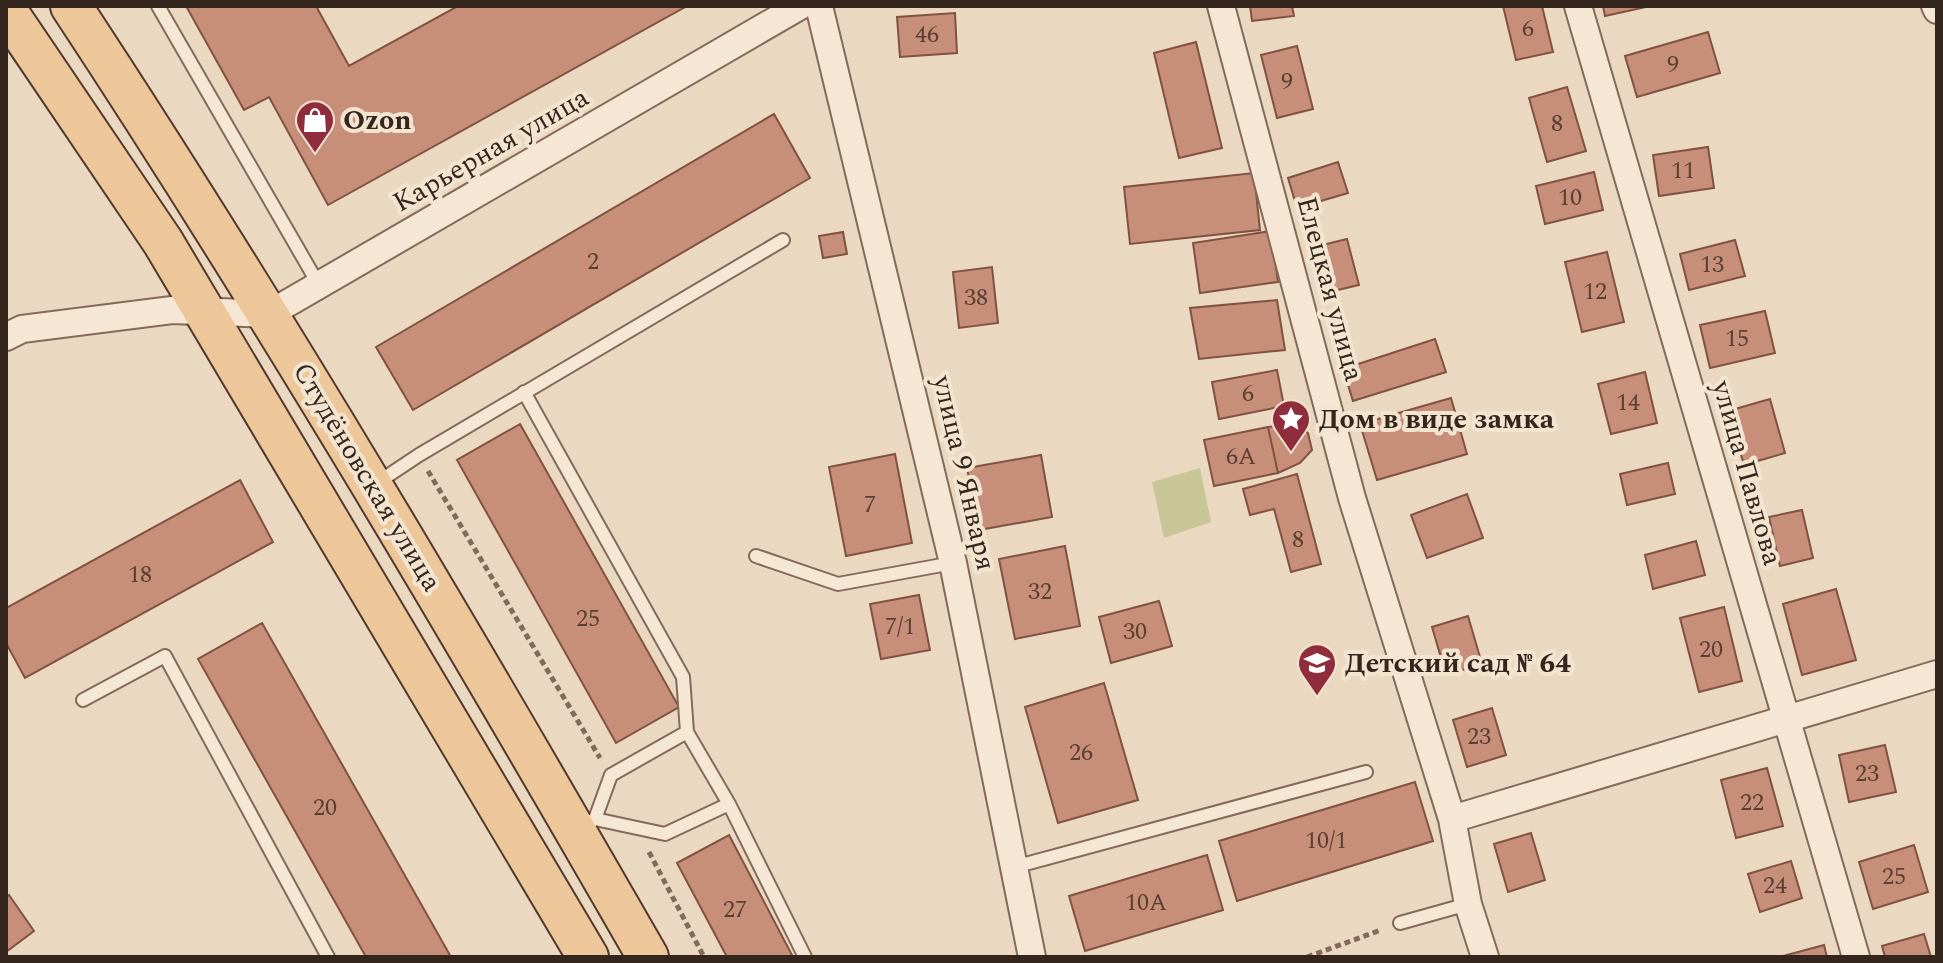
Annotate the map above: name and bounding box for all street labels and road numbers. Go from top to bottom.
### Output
street label: Карьерная улица [385,76,597,224]
street label: Елецкая улица [1285,192,1375,386]
street label: Студёновская улица [281,354,453,600]
street label: улица 9 Января [920,370,1007,575]
street label: улица Павлова [1700,374,1794,571]

